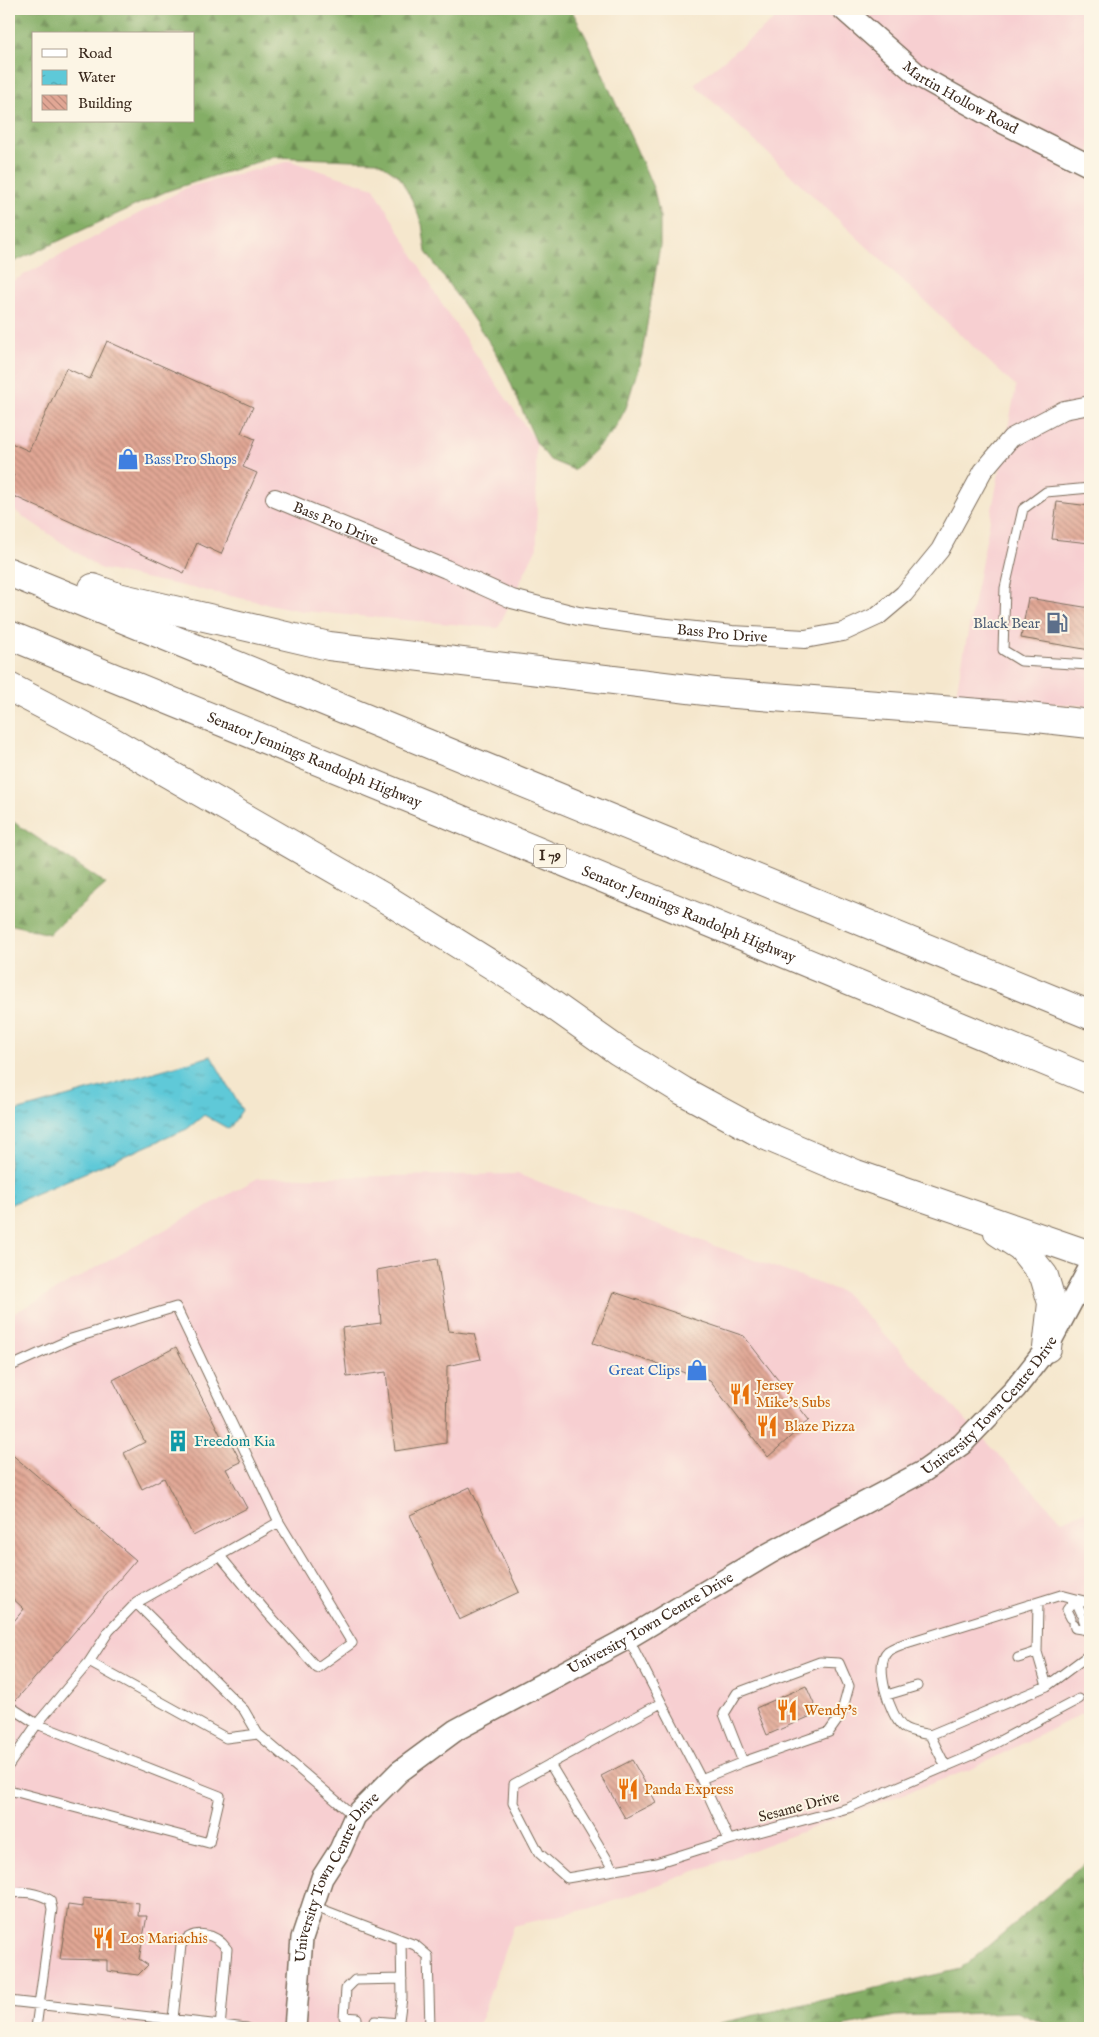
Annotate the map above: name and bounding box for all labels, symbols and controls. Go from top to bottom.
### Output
legend [32,32,195,122]
text: Road [78,44,113,63]
street label: Martin Hollow Road [899,57,1022,139]
text: Water [78,68,116,87]
text: Building [78,94,133,113]
shop icon: Bass Pro Shops [115,446,141,472]
place label: Bass Pro Shops [144,450,237,469]
street label: Bass Pro Drive [290,497,382,550]
fuel station icon: Black Bear [1044,610,1070,636]
place label: Black Bear [973,614,1040,633]
street label: Bass Pro Drive [676,620,768,646]
street label: Senator Jennings Randolph Highway [204,707,425,812]
road number: I 79 [534,844,566,868]
street label: Senator Jennings Randolph Highway [579,861,800,967]
street label: University Town Centre Drive [918,1333,1061,1479]
shop icon: Great Clips [684,1357,710,1383]
place label: Great Clips [609,1361,680,1380]
place label: Jersey Mike's Subs [754,1376,830,1412]
restaurant icon: Jersey Mike's Subs [727,1381,753,1407]
restaurant icon: Blaze Pizza [754,1413,780,1439]
place label: Blaze Pizza [784,1417,855,1436]
building icon: Freedom Kia [165,1428,191,1454]
place label: Freedom Kia [194,1432,275,1451]
street label: University Town Centre Drive [564,1568,737,1678]
restaurant icon: Wendy's [774,1697,800,1723]
place label: Wendy's [804,1701,857,1720]
restaurant icon: Panda Express [615,1776,641,1802]
place label: Panda Express [644,1780,734,1799]
street label: Sesame Drive [756,1787,842,1827]
street label: University Town Centre Drive [291,1788,383,1963]
restaurant icon: Los Mariachis [90,1925,116,1951]
place label: Los Mariachis [120,1929,208,1948]

